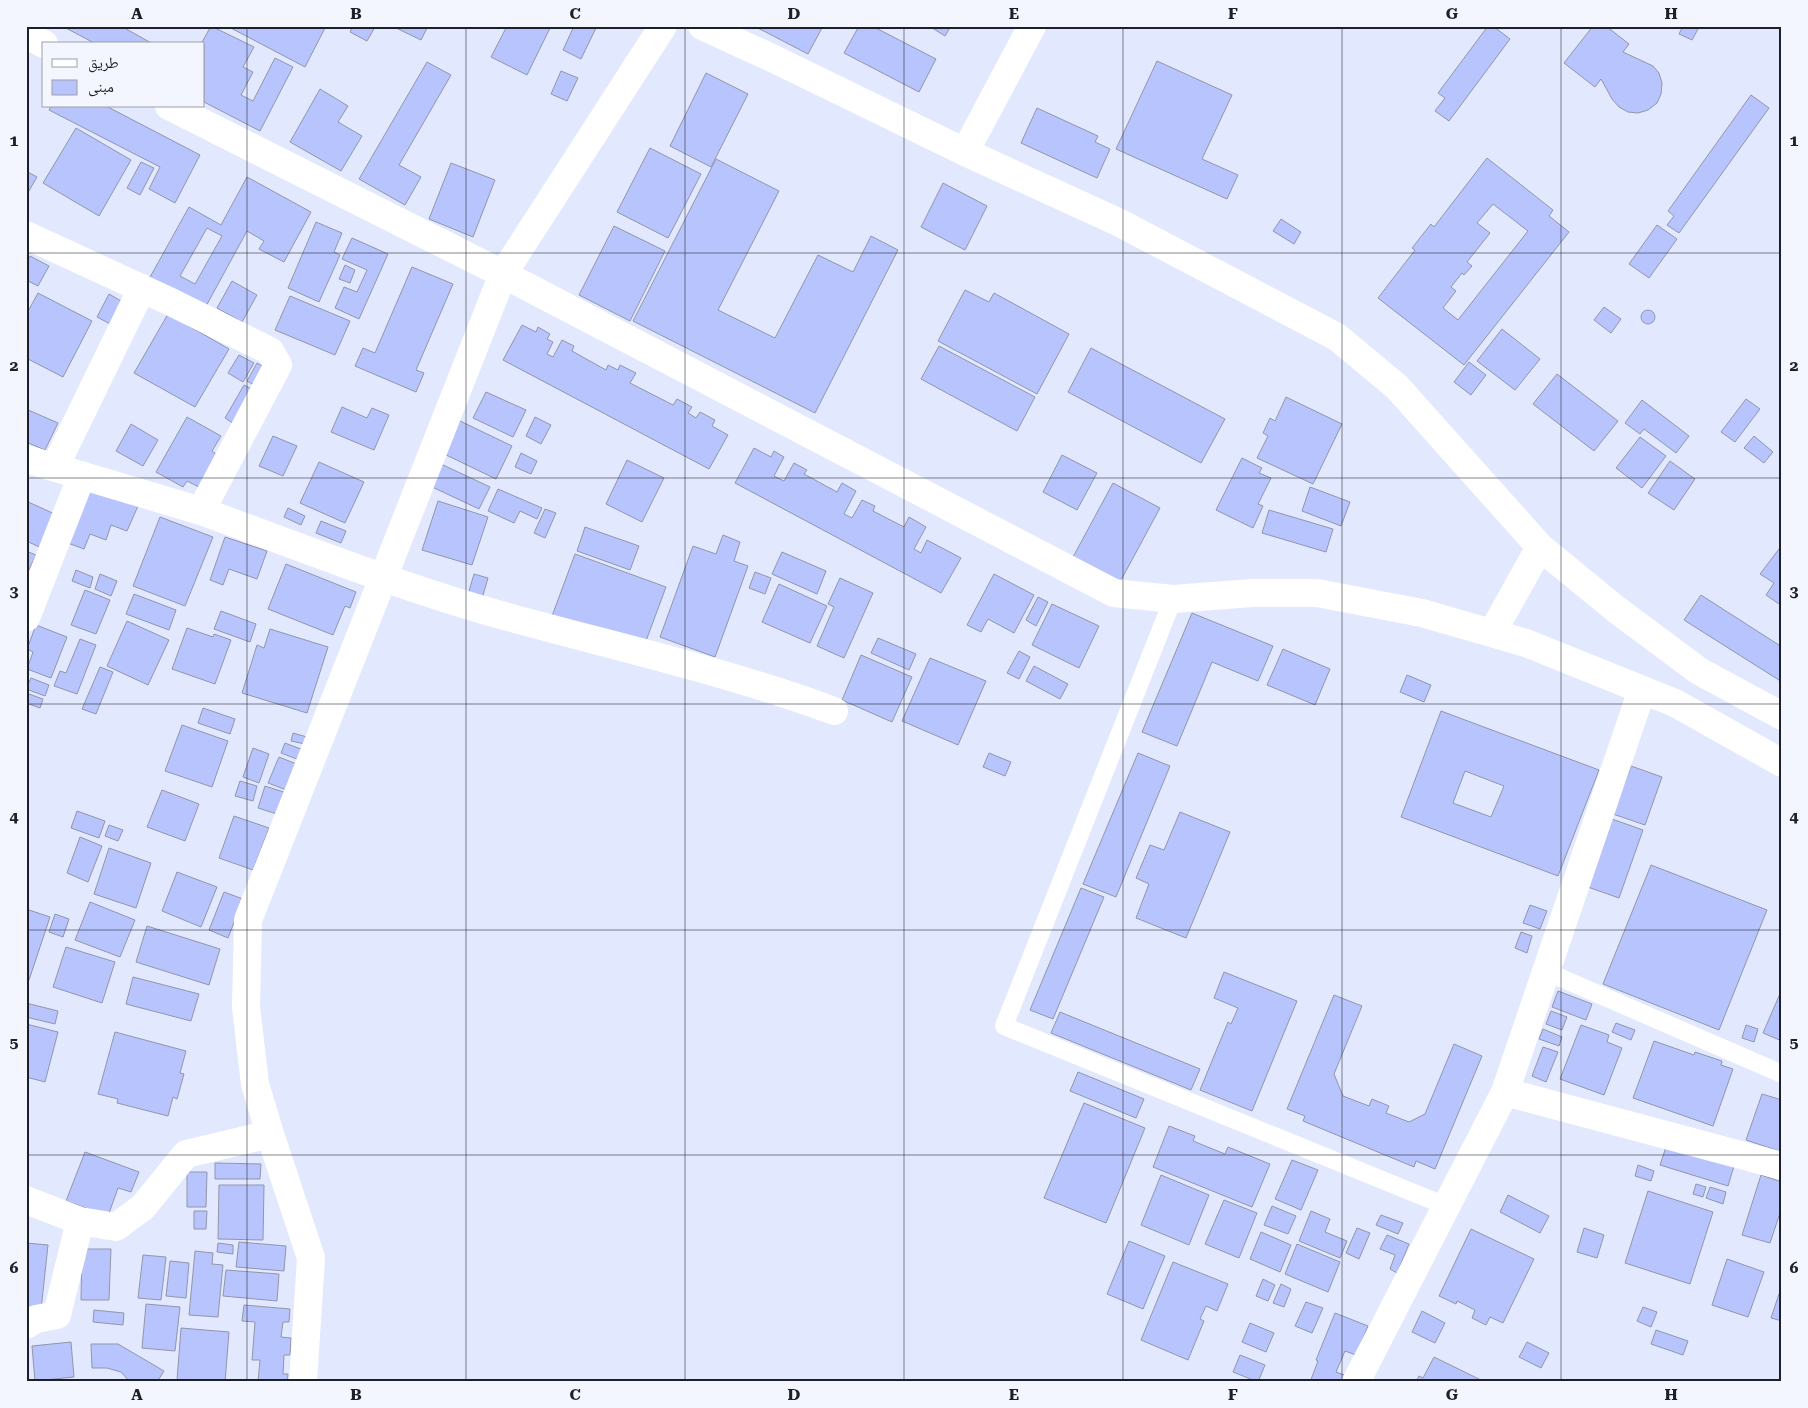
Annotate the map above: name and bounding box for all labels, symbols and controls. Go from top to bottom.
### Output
text: A [131,4,143,23]
text: B [350,4,362,23]
text: C [569,4,581,23]
text: D [788,4,801,23]
text: E [1009,4,1019,23]
text: F [1228,4,1238,23]
text: G [1446,4,1459,23]
text: H [1664,4,1678,23]
legend [42,42,205,108]
text: طريق [88,54,119,73]
text: مبنى [88,78,114,97]
text: 1 [10,131,19,150]
text: 1 [1790,131,1799,150]
text: 2 [10,356,19,375]
text: 2 [1790,356,1799,375]
text: 3 [10,582,19,601]
text: 3 [1790,582,1799,601]
text: 4 [10,807,19,826]
text: 4 [1790,807,1799,826]
text: 5 [10,1033,19,1052]
text: 5 [1790,1033,1799,1052]
text: 6 [10,1258,19,1277]
text: 6 [1790,1258,1799,1277]
text: A [131,1385,143,1404]
text: B [350,1385,362,1404]
text: C [569,1385,581,1404]
text: D [788,1385,801,1404]
text: E [1009,1385,1019,1404]
text: F [1228,1385,1238,1404]
text: G [1446,1385,1459,1404]
text: H [1664,1385,1678,1404]

